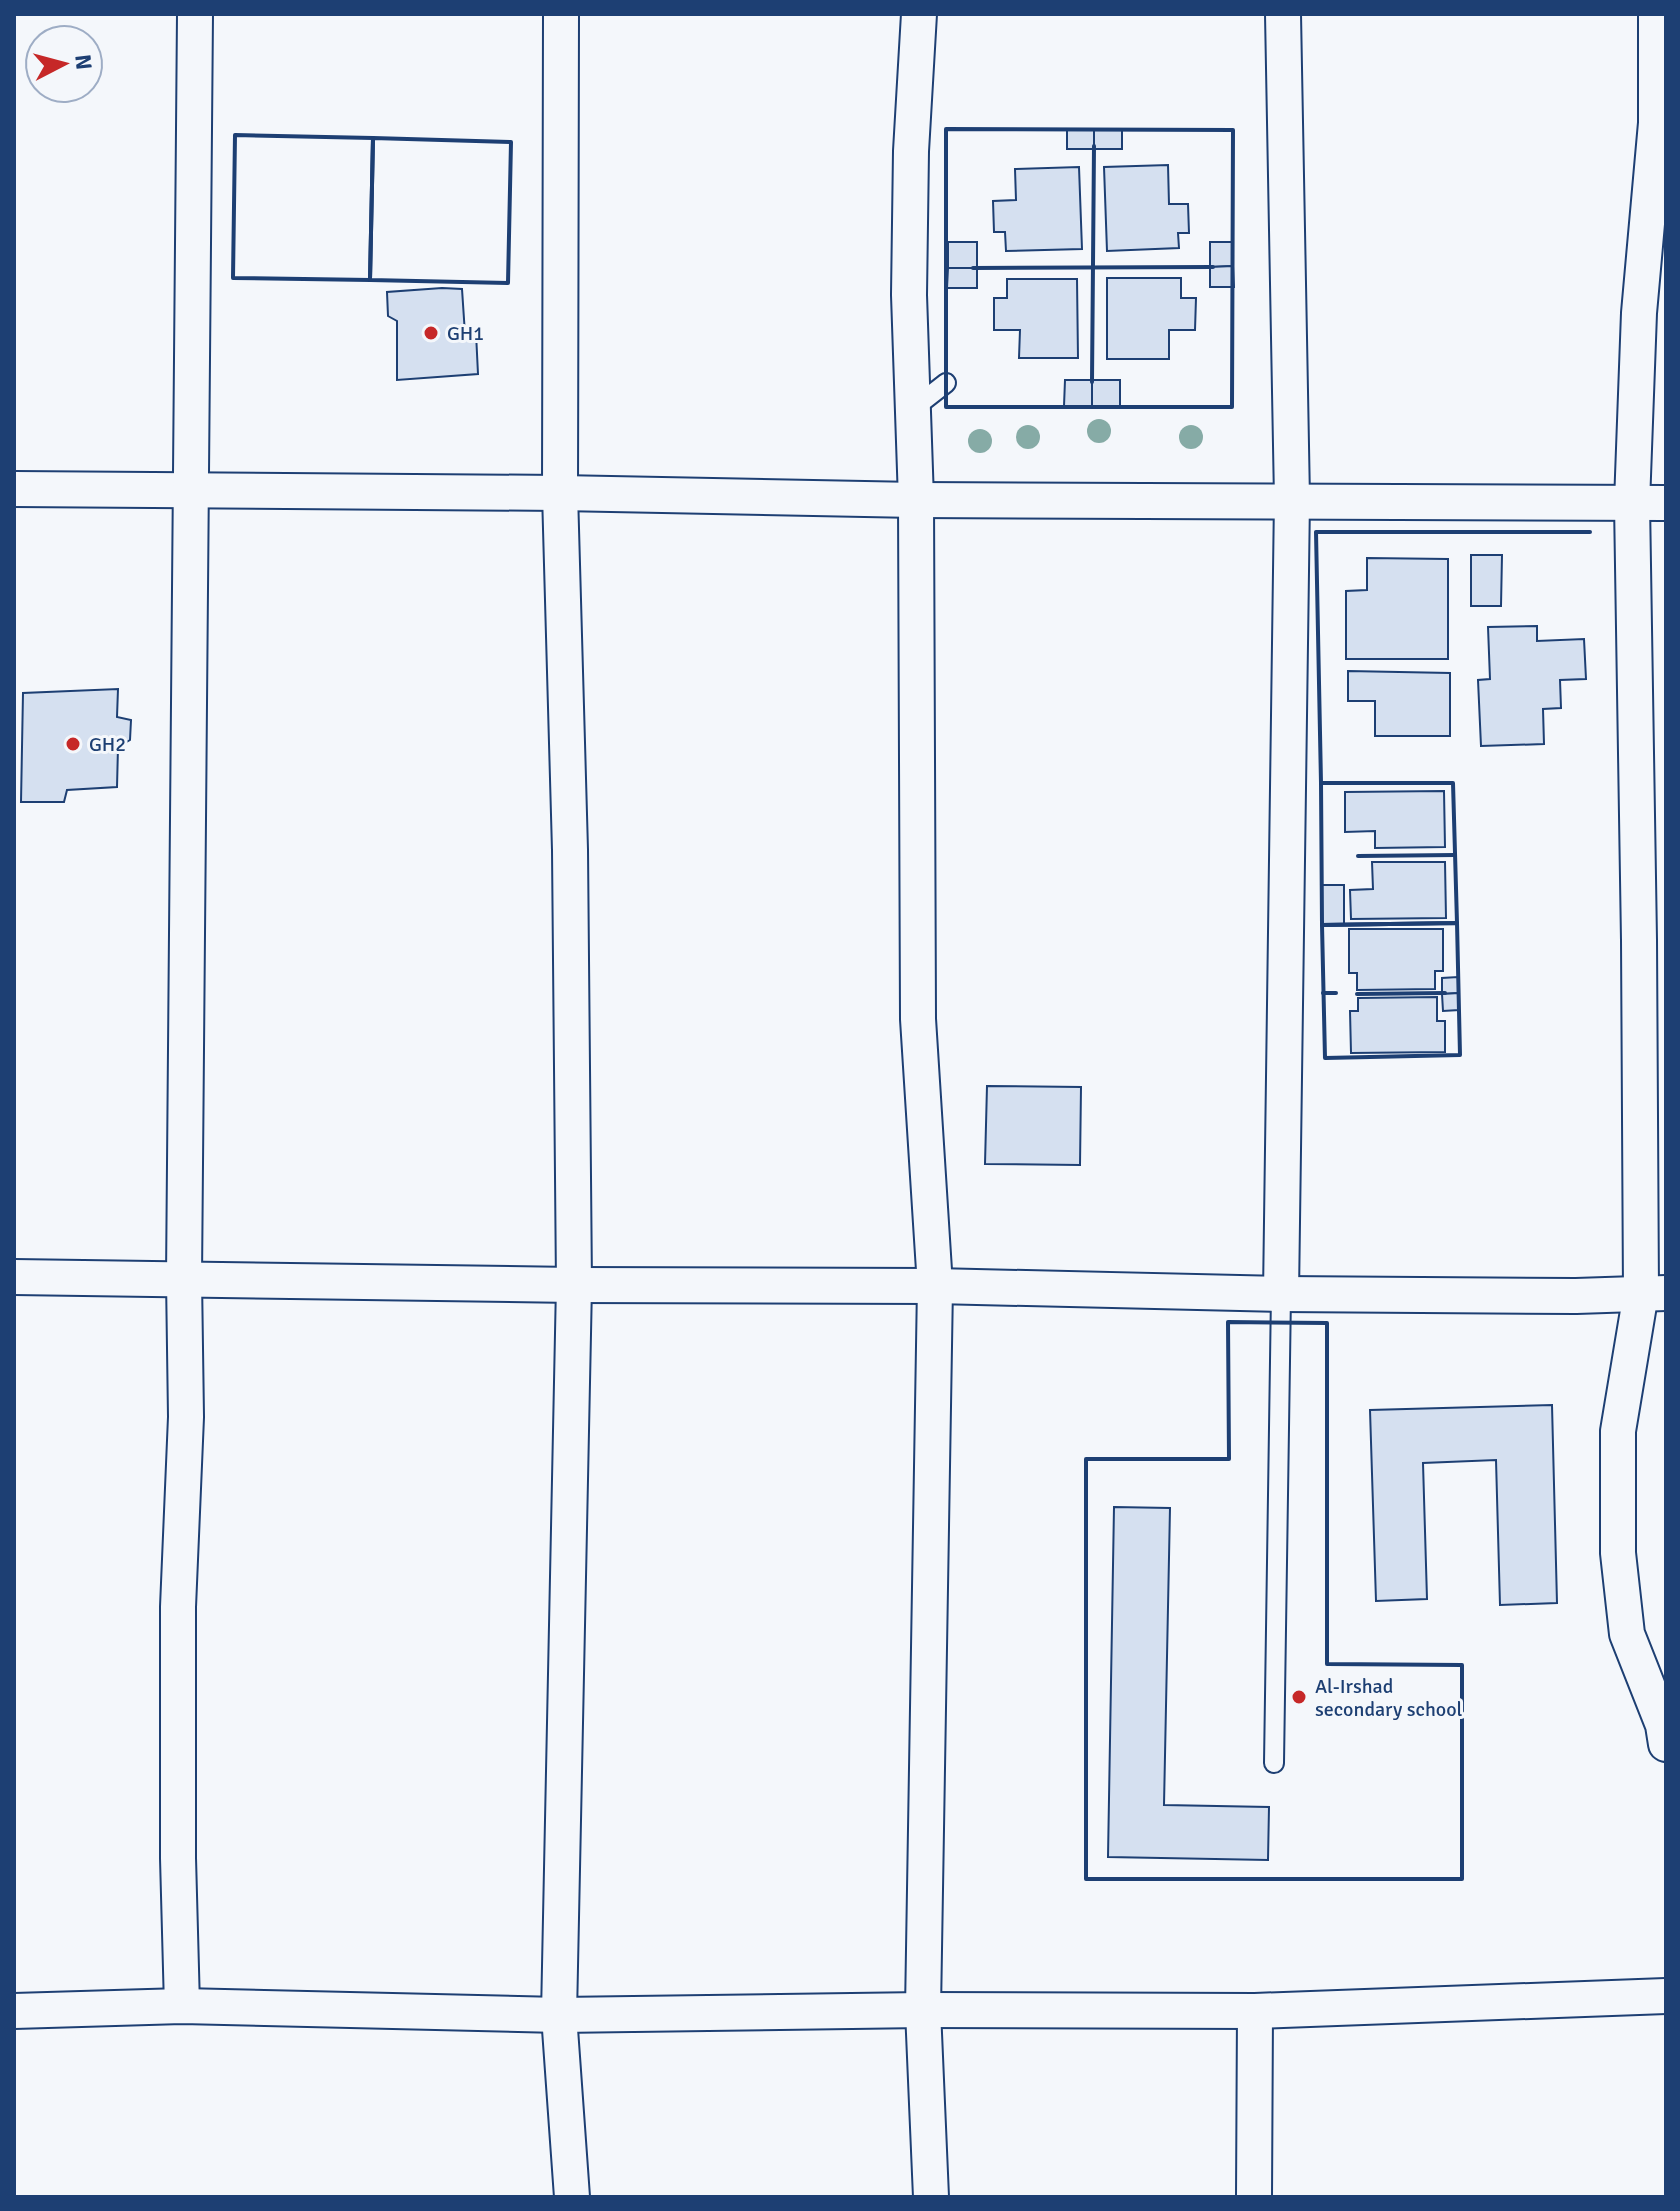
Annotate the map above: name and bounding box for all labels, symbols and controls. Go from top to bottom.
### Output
north arrow [24,24,104,104]
text: N [69,53,98,71]
place label: GH1 [447,321,484,346]
marker: GH1 [422,324,440,342]
place label: GH2 [89,732,126,757]
marker: GH2 [64,735,82,753]
place label: Al-Irshad secondary school [1315,1674,1463,1722]
marker: Al-Irshad secondary school [1290,1688,1308,1706]

